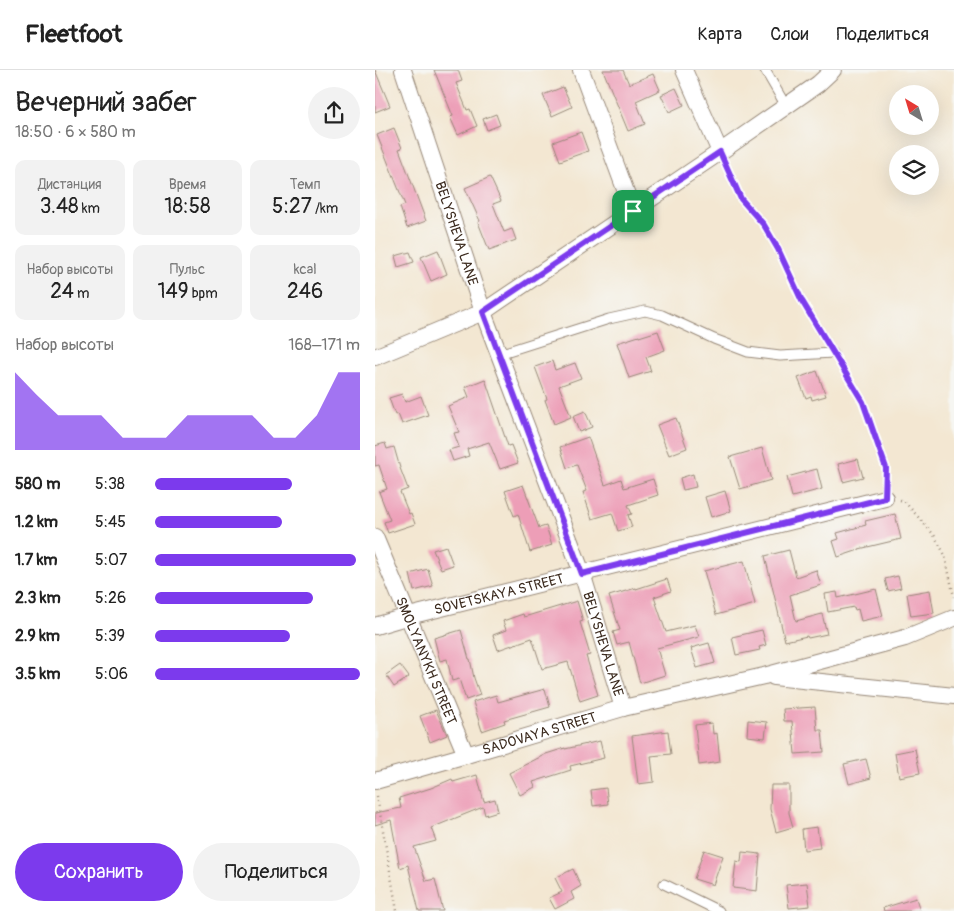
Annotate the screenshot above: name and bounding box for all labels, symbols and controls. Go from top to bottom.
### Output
text: Fleetfoot [25,20,122,49]
text: Карта [698,23,742,46]
text: Слои [770,23,808,46]
text: Поделиться [836,23,929,46]
text: Вечерний забег [15,85,197,120]
north arrow [889,85,939,135]
map controls [889,85,939,195]
button: share [308,87,360,139]
text: 18:50 · 6 × 580 m [15,122,136,142]
button: layers [889,145,939,195]
text: Дистанция [38,176,102,193]
text: Время [169,176,206,193]
text: Темп [290,176,321,193]
street label: BELYSHEVA LANE [432,179,482,288]
pin [612,190,654,232]
text: 3.48 [40,193,79,220]
text: 18:58 [164,193,211,220]
text: 5:27 [272,193,312,220]
icon: arrive [619,197,647,225]
text: km [79,200,100,217]
text: /km [312,200,338,217]
text: Набор высоты [26,261,113,278]
text: Пульс [170,261,205,278]
text: kcal [294,261,317,278]
text: 24 [50,278,74,305]
text: 149 [157,278,189,305]
text: 246 [287,278,323,305]
text: m [74,285,90,302]
text: bpm [189,285,218,302]
text: Набор высоты [15,335,114,355]
text: 168–171 m [288,335,360,355]
text: 580 m [15,474,60,494]
text: 5:38 [95,474,125,494]
text: 1.2 km [15,512,58,532]
text: 5:45 [95,512,126,532]
text: 1.7 km [15,550,58,570]
text: 5:07 [95,550,127,570]
street label: SOVETSKAYA STREET [432,569,566,618]
text: 2.3 km [15,588,61,608]
text: 5:26 [95,588,126,608]
street label: BELYSHEVA LANE [580,589,627,698]
street label: SMOLYANYKH STREET [392,594,461,727]
text: 2.9 km [15,626,60,646]
text: 5:39 [95,626,125,646]
text: 3.5 km [15,664,60,684]
text: 5:06 [95,664,128,684]
street label: SADOVAYA STREET [480,708,598,758]
button: Сохранить [15,843,183,901]
button: Поделиться [193,843,360,901]

